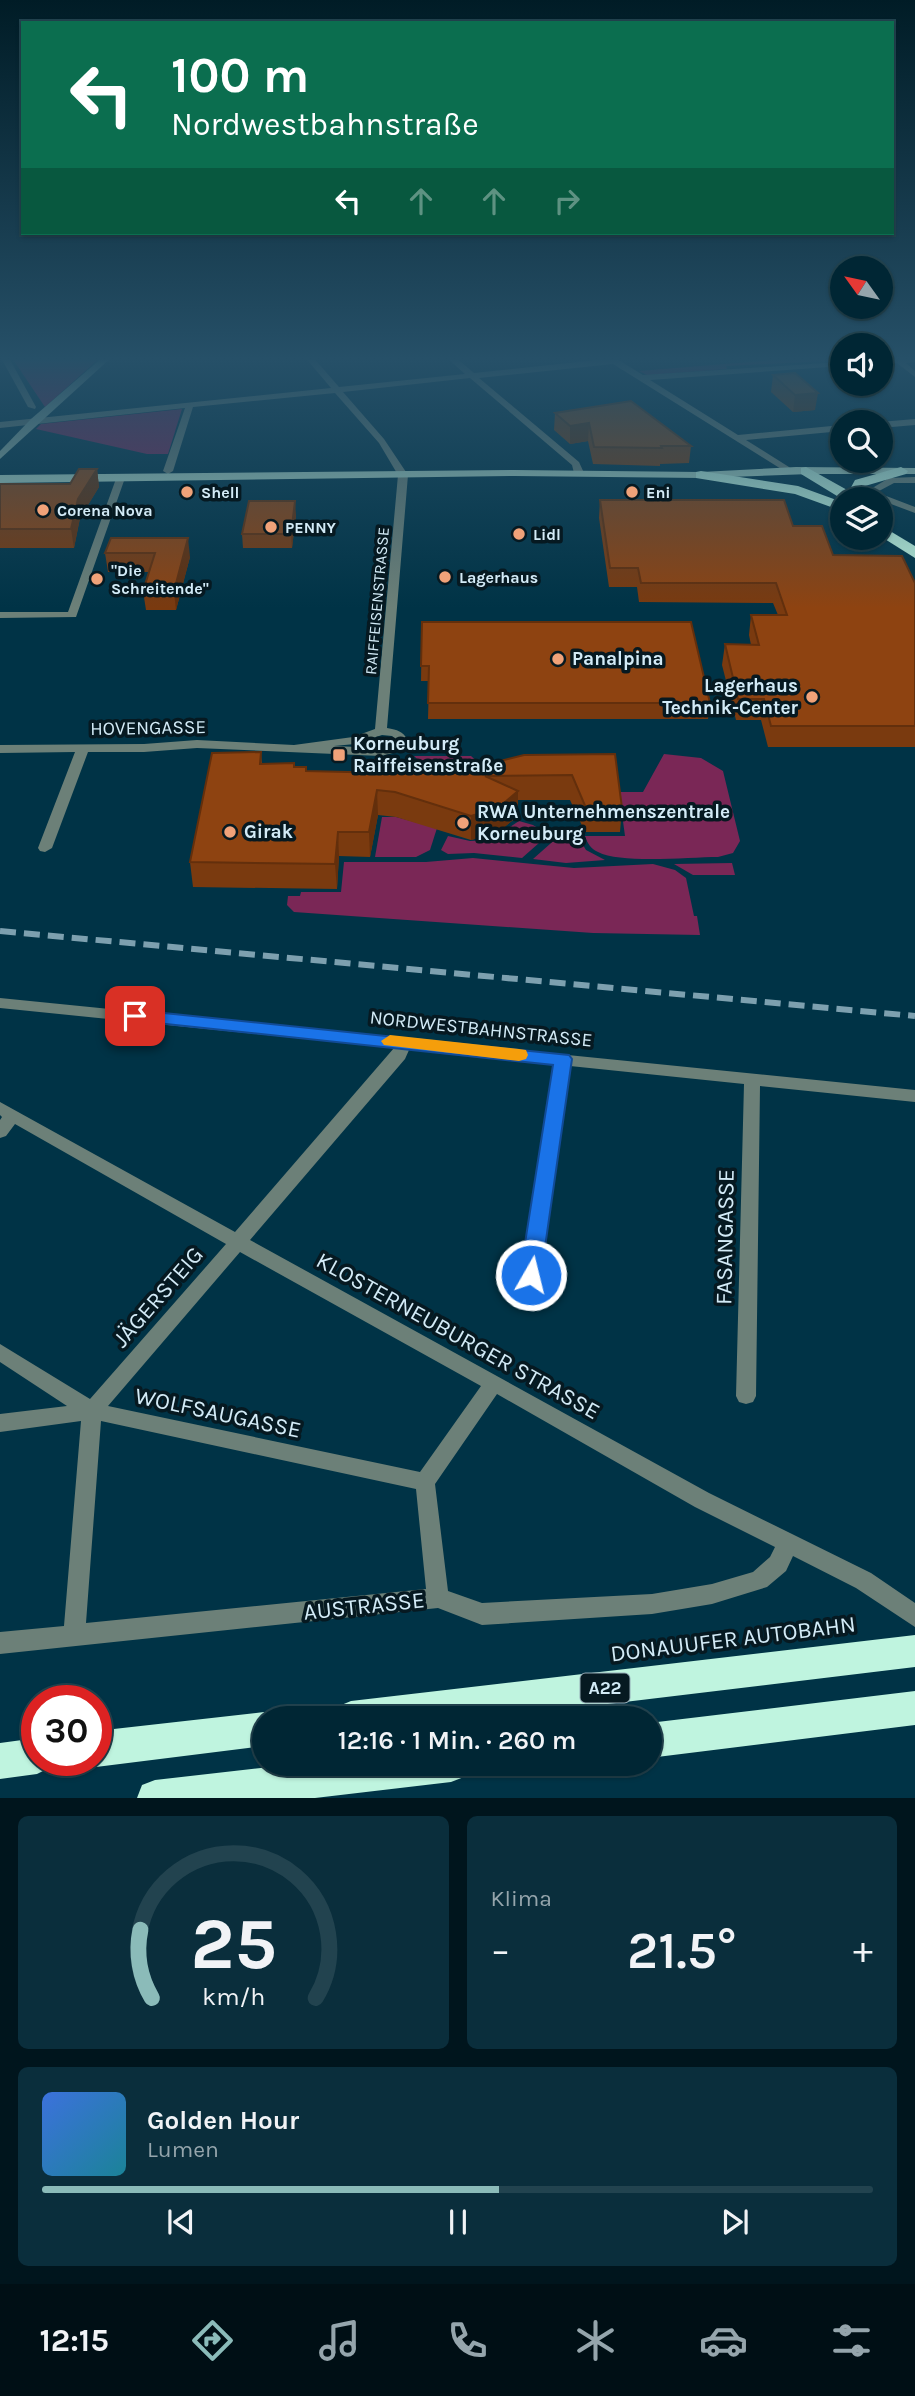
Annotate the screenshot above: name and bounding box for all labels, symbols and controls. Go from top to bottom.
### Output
text: 100 m [171,47,309,104]
icon: left [56,49,147,140]
text: Nordwestbahnstraße [171,106,479,143]
icon: left [329,182,367,220]
icon: ahead [402,182,440,220]
icon: ahead [475,182,513,220]
icon: right [548,182,586,220]
north arrow [830,256,892,318]
map controls [830,256,893,550]
button: sound [830,333,893,396]
button: search [830,410,893,473]
place label: Shell [201,483,239,502]
place label: Eni [646,483,671,502]
marker: Shell [179,484,195,500]
marker: Eni [624,484,640,500]
button: layers [830,487,893,550]
place label: Corena Nova [57,501,153,520]
marker: Corena Nova [35,502,51,518]
place label: PENNY [285,518,337,537]
marker: PENNY [263,519,279,535]
place label: Lidl [533,525,561,544]
street label: RAIFFEISENSTRASSE [361,526,393,676]
marker: Lidl [511,526,527,542]
place label: "Die Schreitende" [111,561,209,598]
place label: Lagerhaus [459,568,538,587]
marker: Lagerhaus [437,569,453,585]
marker: "Die Schreitende" [89,571,105,587]
place label: Panalpina [572,648,664,670]
marker: Panalpina [550,651,566,667]
place label: Lagerhaus Technik-Center [662,675,799,719]
marker: Lagerhaus Technik-Center [804,689,820,705]
street label: HOVENGASSE [90,716,206,740]
place label: Korneuburg Raiffeisenstraße [353,733,503,777]
marker: Korneuburg Raiffeisenstraße [331,747,347,763]
place label: RWA Unternehmenszentrale Korneuburg [477,801,730,845]
marker: RWA Unternehmenszentrale Korneuburg [455,815,471,831]
place label: Girak [244,821,293,843]
marker: Girak [222,824,238,840]
pin [105,986,165,1046]
icon: arrive [116,997,154,1035]
street label: NORDWESTBAHNSTRASSE [369,1006,593,1052]
street label: FASANGASSE [710,1169,740,1305]
position arrow [494,1238,568,1312]
street label: JÄGERSTEIG [107,1241,209,1353]
street label: KLOSTERNEUBURGER STRASSE [312,1247,604,1425]
street label: WOLFSAUGASSE [132,1382,304,1444]
street label: AUSTRASSE [302,1586,426,1626]
street label: DONAUUFER AUTOBAHN [609,1611,857,1667]
road number: A22 [580,1674,630,1702]
speed limit sign: 30 [21,1685,112,1776]
text: 12:16 · 1 Min. · 260 m [338,1725,576,1756]
text: Klima [491,1885,552,1912]
text: 25 [190,1902,276,1987]
text: 21.5° [627,1920,736,1981]
text: − [491,1928,510,1973]
text: + [853,1928,873,1973]
text: km/h [202,1982,265,2011]
text: Golden Hour [147,2105,299,2136]
text: Lumen [147,2136,219,2163]
icon: previous [162,2203,200,2241]
icon: pause [439,2203,477,2241]
icon: next [716,2203,754,2241]
icon: directions [188,2316,237,2365]
icon: music [315,2316,364,2365]
icon: phone [443,2316,492,2365]
icon: climate [571,2316,620,2365]
icon: car [699,2316,748,2365]
icon: filters [827,2316,876,2365]
text: 12:15 [39,2322,109,2359]

